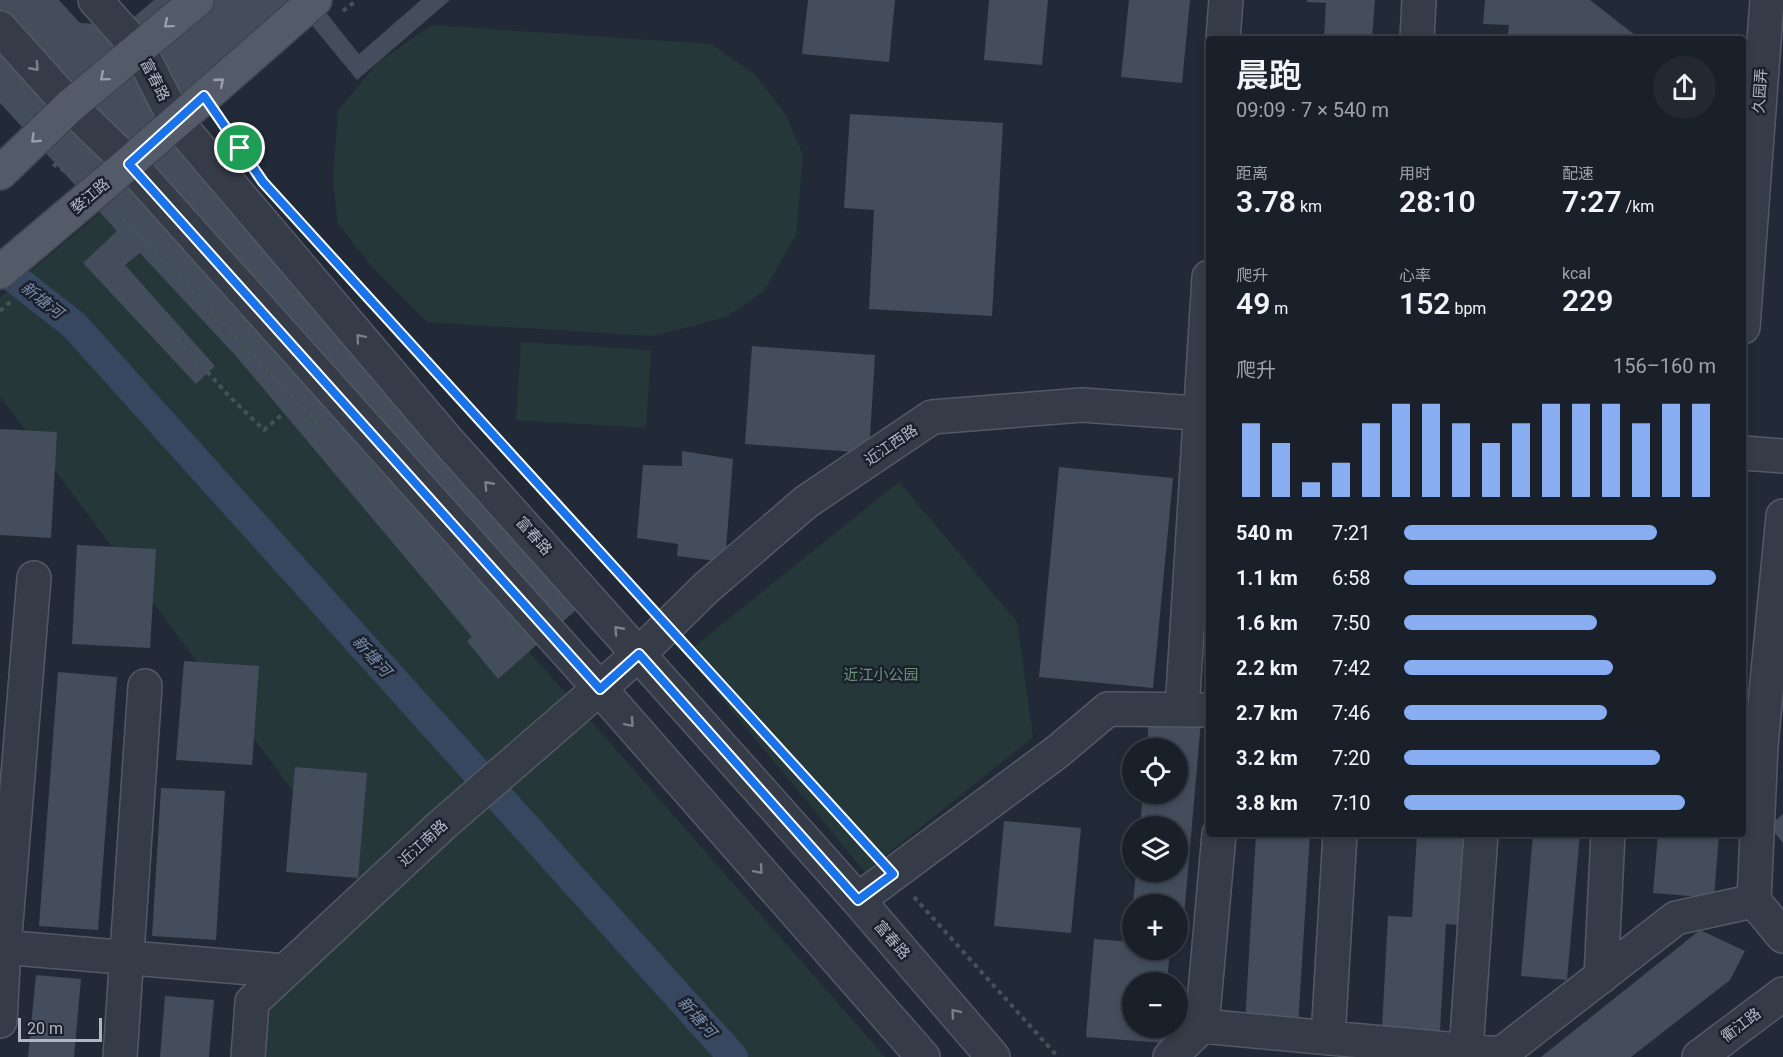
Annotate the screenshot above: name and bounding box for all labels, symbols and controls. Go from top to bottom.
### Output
one-way arrow [164,17,175,28]
street label: 富春路 [137,56,173,104]
text: 晨跑 [1236,56,1302,95]
button: share [1653,56,1716,119]
one-way arrow [28,60,39,71]
street label: 久园弄 [1749,68,1771,114]
one-way arrow [100,70,111,81]
one-way arrow [213,79,224,90]
text: 09:09 · 7 × 540 m [1236,98,1389,122]
pin [214,122,265,173]
icon: arrive [223,131,256,164]
one-way arrow [31,132,42,143]
text: 距离 [1236,164,1268,183]
text: 用时 [1399,164,1431,183]
text: 配速 [1562,164,1594,183]
street label: 婺江路 [67,175,113,217]
text: 3.78 [1236,184,1296,219]
text: 28:10 [1399,184,1476,219]
text: 7:27 [1562,184,1622,219]
text: km [1296,197,1322,216]
text: /km [1622,197,1654,216]
text: kcal [1562,264,1591,283]
text: 爬升 [1236,266,1268,285]
text: 心率 [1399,266,1431,285]
water label: 新塘河 [17,278,69,324]
text: 229 [1562,283,1613,318]
text: 49 [1236,286,1270,321]
text: 152 [1399,286,1450,321]
text: m [1270,299,1288,318]
text: bpm [1450,299,1486,318]
one-way arrow [356,334,367,345]
text: 156–160 m [1613,354,1716,378]
text: 爬升 [1236,358,1276,382]
street label: 近江西路 [861,421,921,469]
one-way arrow [484,481,495,492]
street label: 富春路 [512,513,556,559]
text: 540 m [1236,521,1293,545]
text: 7:21 [1332,521,1371,545]
text: 1.1 km [1236,566,1298,590]
text: 6:58 [1332,566,1371,590]
text: 1.6 km [1236,611,1298,635]
text: 7:50 [1332,611,1371,635]
one-way arrow [614,626,625,637]
water label: 新塘河 [349,632,397,682]
text: 2.2 km [1236,656,1298,680]
text: 7:42 [1332,656,1371,680]
park label: 近江小公园 [843,666,919,684]
text: 2.7 km [1236,701,1298,725]
text: 7:46 [1332,701,1371,725]
one-way arrow [623,717,634,727]
map controls [1122,738,1188,1038]
button: locate [1122,738,1188,804]
text: 3.2 km [1236,746,1298,770]
text: 7:20 [1332,746,1371,770]
text: 3.8 km [1236,791,1298,815]
text: 7:10 [1332,791,1371,815]
street label: 近江南路 [395,816,451,870]
button: layers [1122,816,1188,882]
one-way arrow [752,863,763,874]
button: + [1122,894,1188,960]
street label: 富春路 [870,917,914,963]
button: − [1122,972,1188,1038]
water label: 新塘河 [674,993,722,1043]
street label: 衢江路 [1718,1004,1764,1046]
one-way arrow [952,1008,963,1019]
scale bar [18,1015,102,1042]
text: 20 m [27,1019,63,1038]

